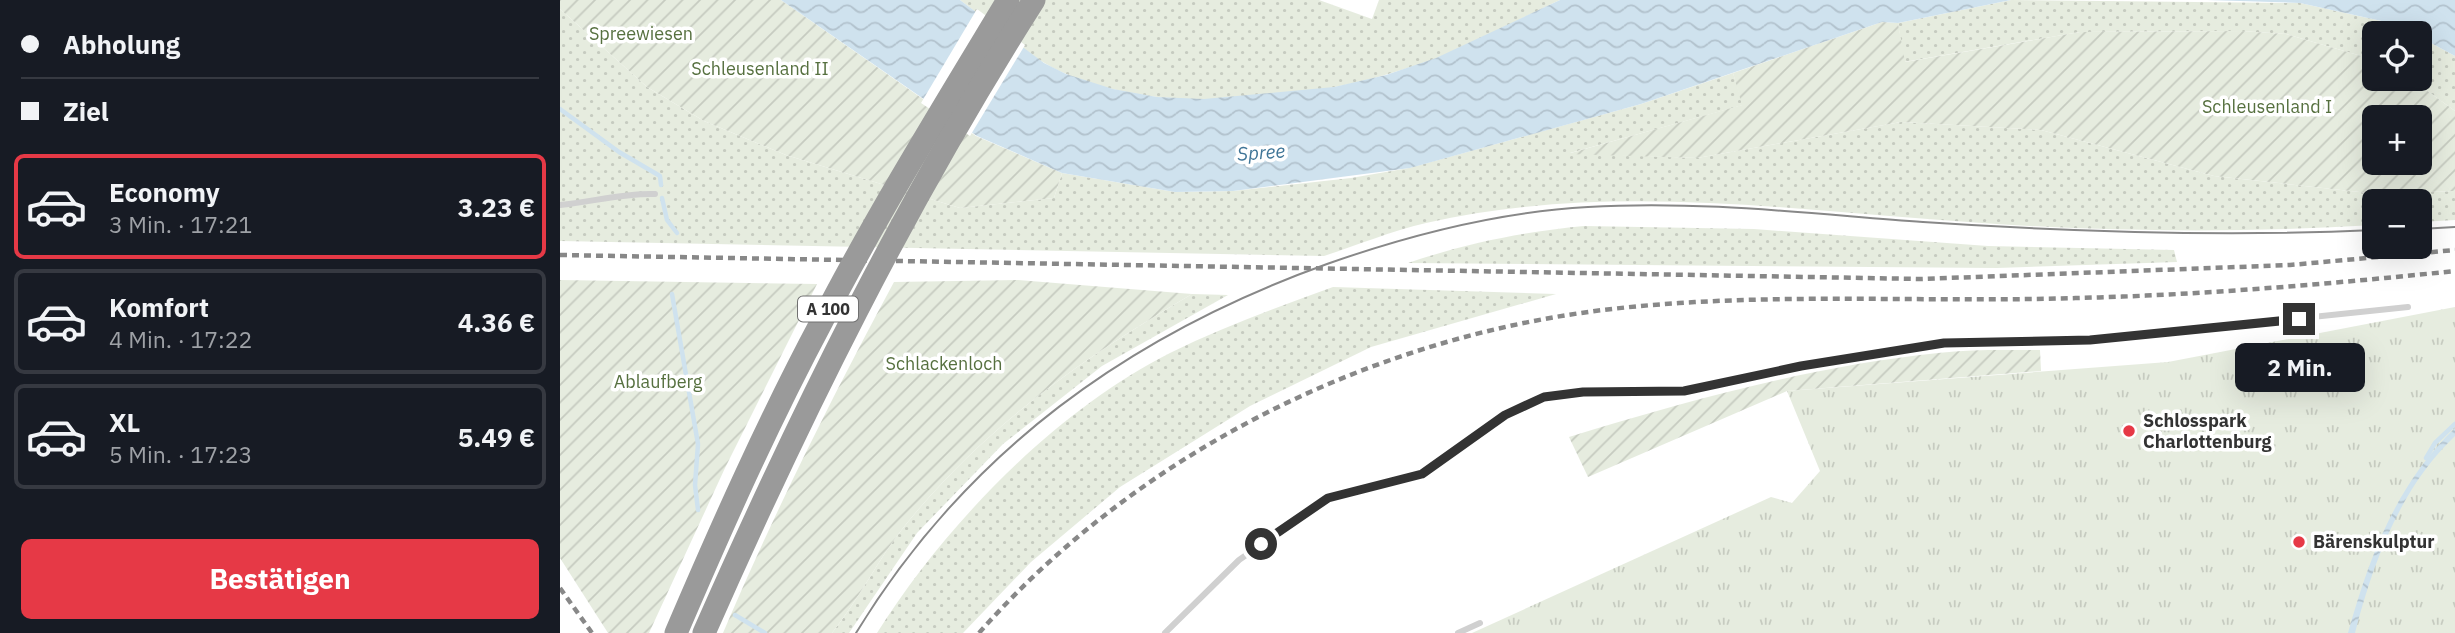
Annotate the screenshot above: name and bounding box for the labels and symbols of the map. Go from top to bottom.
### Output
park label: Spreewiesen [589,22,693,45]
park label: Schleusenland II [691,57,829,80]
park label: Schleusenland I [2202,95,2332,118]
water label: Spree [1236,138,1286,166]
road number: A 100 [798,296,858,322]
route end [2283,303,2315,335]
callout: 2 Min. [2234,344,2364,392]
park label: Schlackenloch [886,352,1002,375]
park label: Ablaufberg [614,370,703,393]
place label: Schlosspark Charlottenburg [2143,409,2272,453]
marker: Schlosspark Charlottenburg [2121,423,2137,439]
route start [1245,528,1277,560]
place label: Bärenskulptur [2313,530,2434,553]
marker: Bärenskulptur [2291,534,2307,550]

